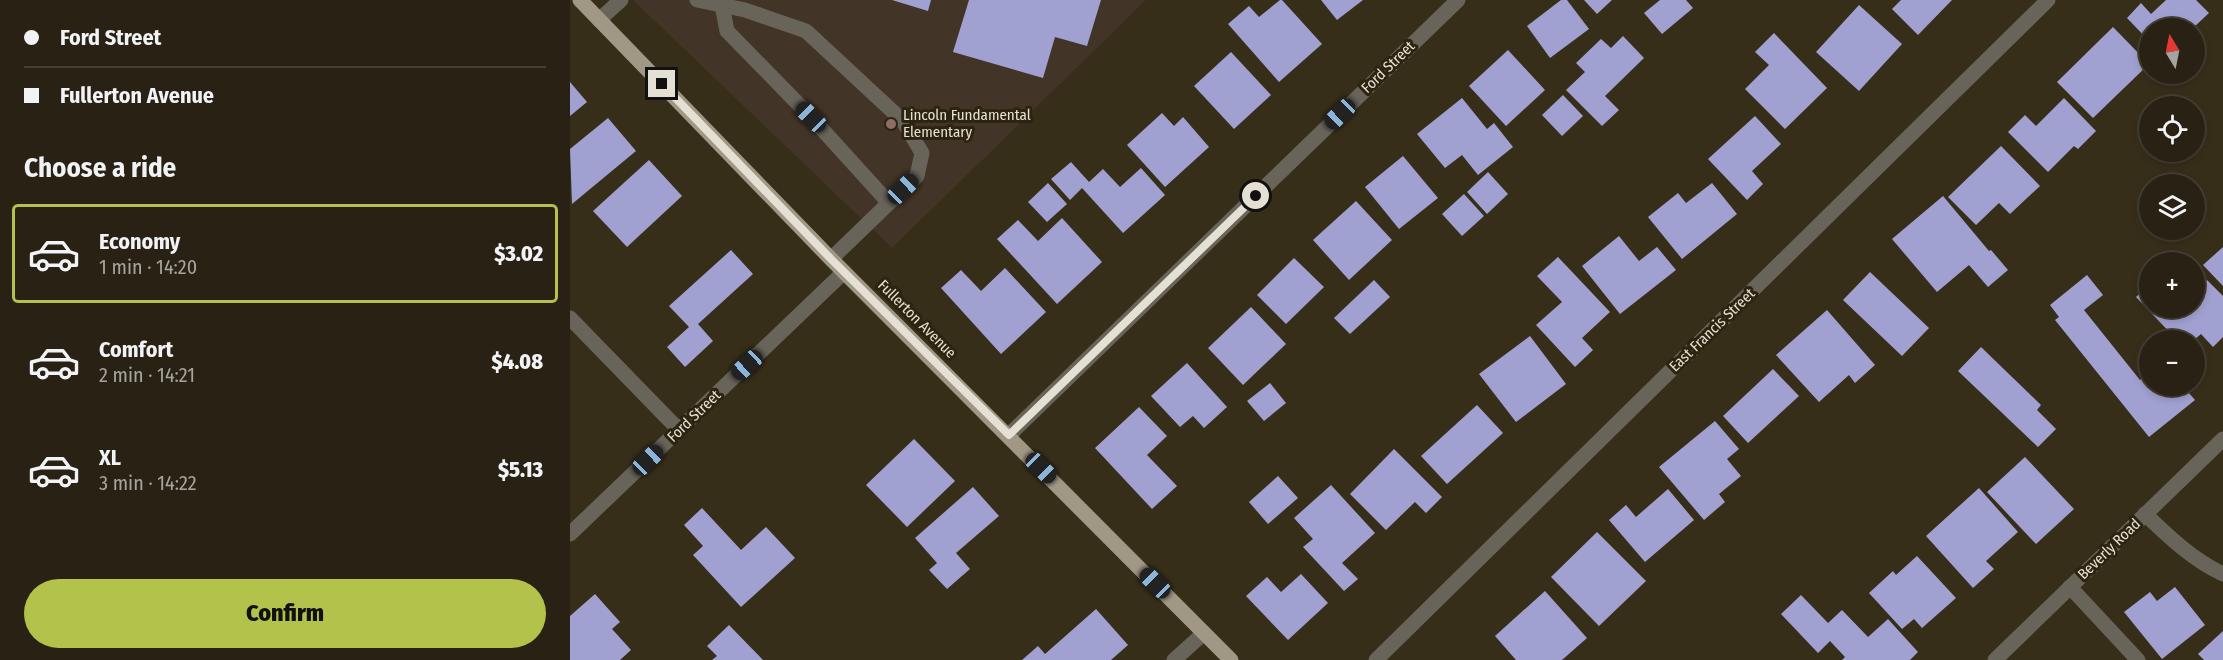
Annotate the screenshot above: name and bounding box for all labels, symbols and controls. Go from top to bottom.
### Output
north arrow [2139,18,2205,84]
map controls [2139,18,2205,396]
text: Ford Street [60,24,161,51]
street label: Ford Street [1358,37,1418,97]
route end [648,70,675,97]
text: Fullerton Avenue [60,82,214,109]
car [1321,95,1359,133]
button: locate [2139,96,2205,162]
car [792,98,830,136]
place label: Lincoln Fundamental Elementary [903,106,1031,141]
marker: Lincoln Fundamental Elementary [884,117,898,131]
text: Choose a ride [24,152,176,184]
car [884,170,922,208]
button: layers [2139,174,2205,240]
route start [1242,182,1269,209]
icon: car [27,227,81,281]
text: Economy [99,228,180,255]
text: $3.02 [494,240,543,267]
button: + [2139,252,2205,318]
text: 1 min · 14:20 [99,255,197,279]
street label: Fullerton Avenue [874,276,960,362]
street label: East Francis Street [1665,285,1759,375]
button: − [2139,330,2205,396]
icon: car [27,335,81,389]
text: Comfort [99,336,173,363]
car [728,346,766,384]
text: $4.08 [492,348,543,375]
text: 2 min · 14:21 [99,363,195,387]
street label: Ford Street [664,386,724,446]
car [629,441,667,479]
icon: car [27,443,81,497]
text: XL [99,444,121,471]
car [1022,449,1060,487]
text: $5.13 [498,456,543,483]
text: 3 min · 14:22 [99,471,197,495]
street label: Beverly Road [2074,515,2144,583]
car [1136,564,1174,602]
button: Confirm [24,579,546,648]

